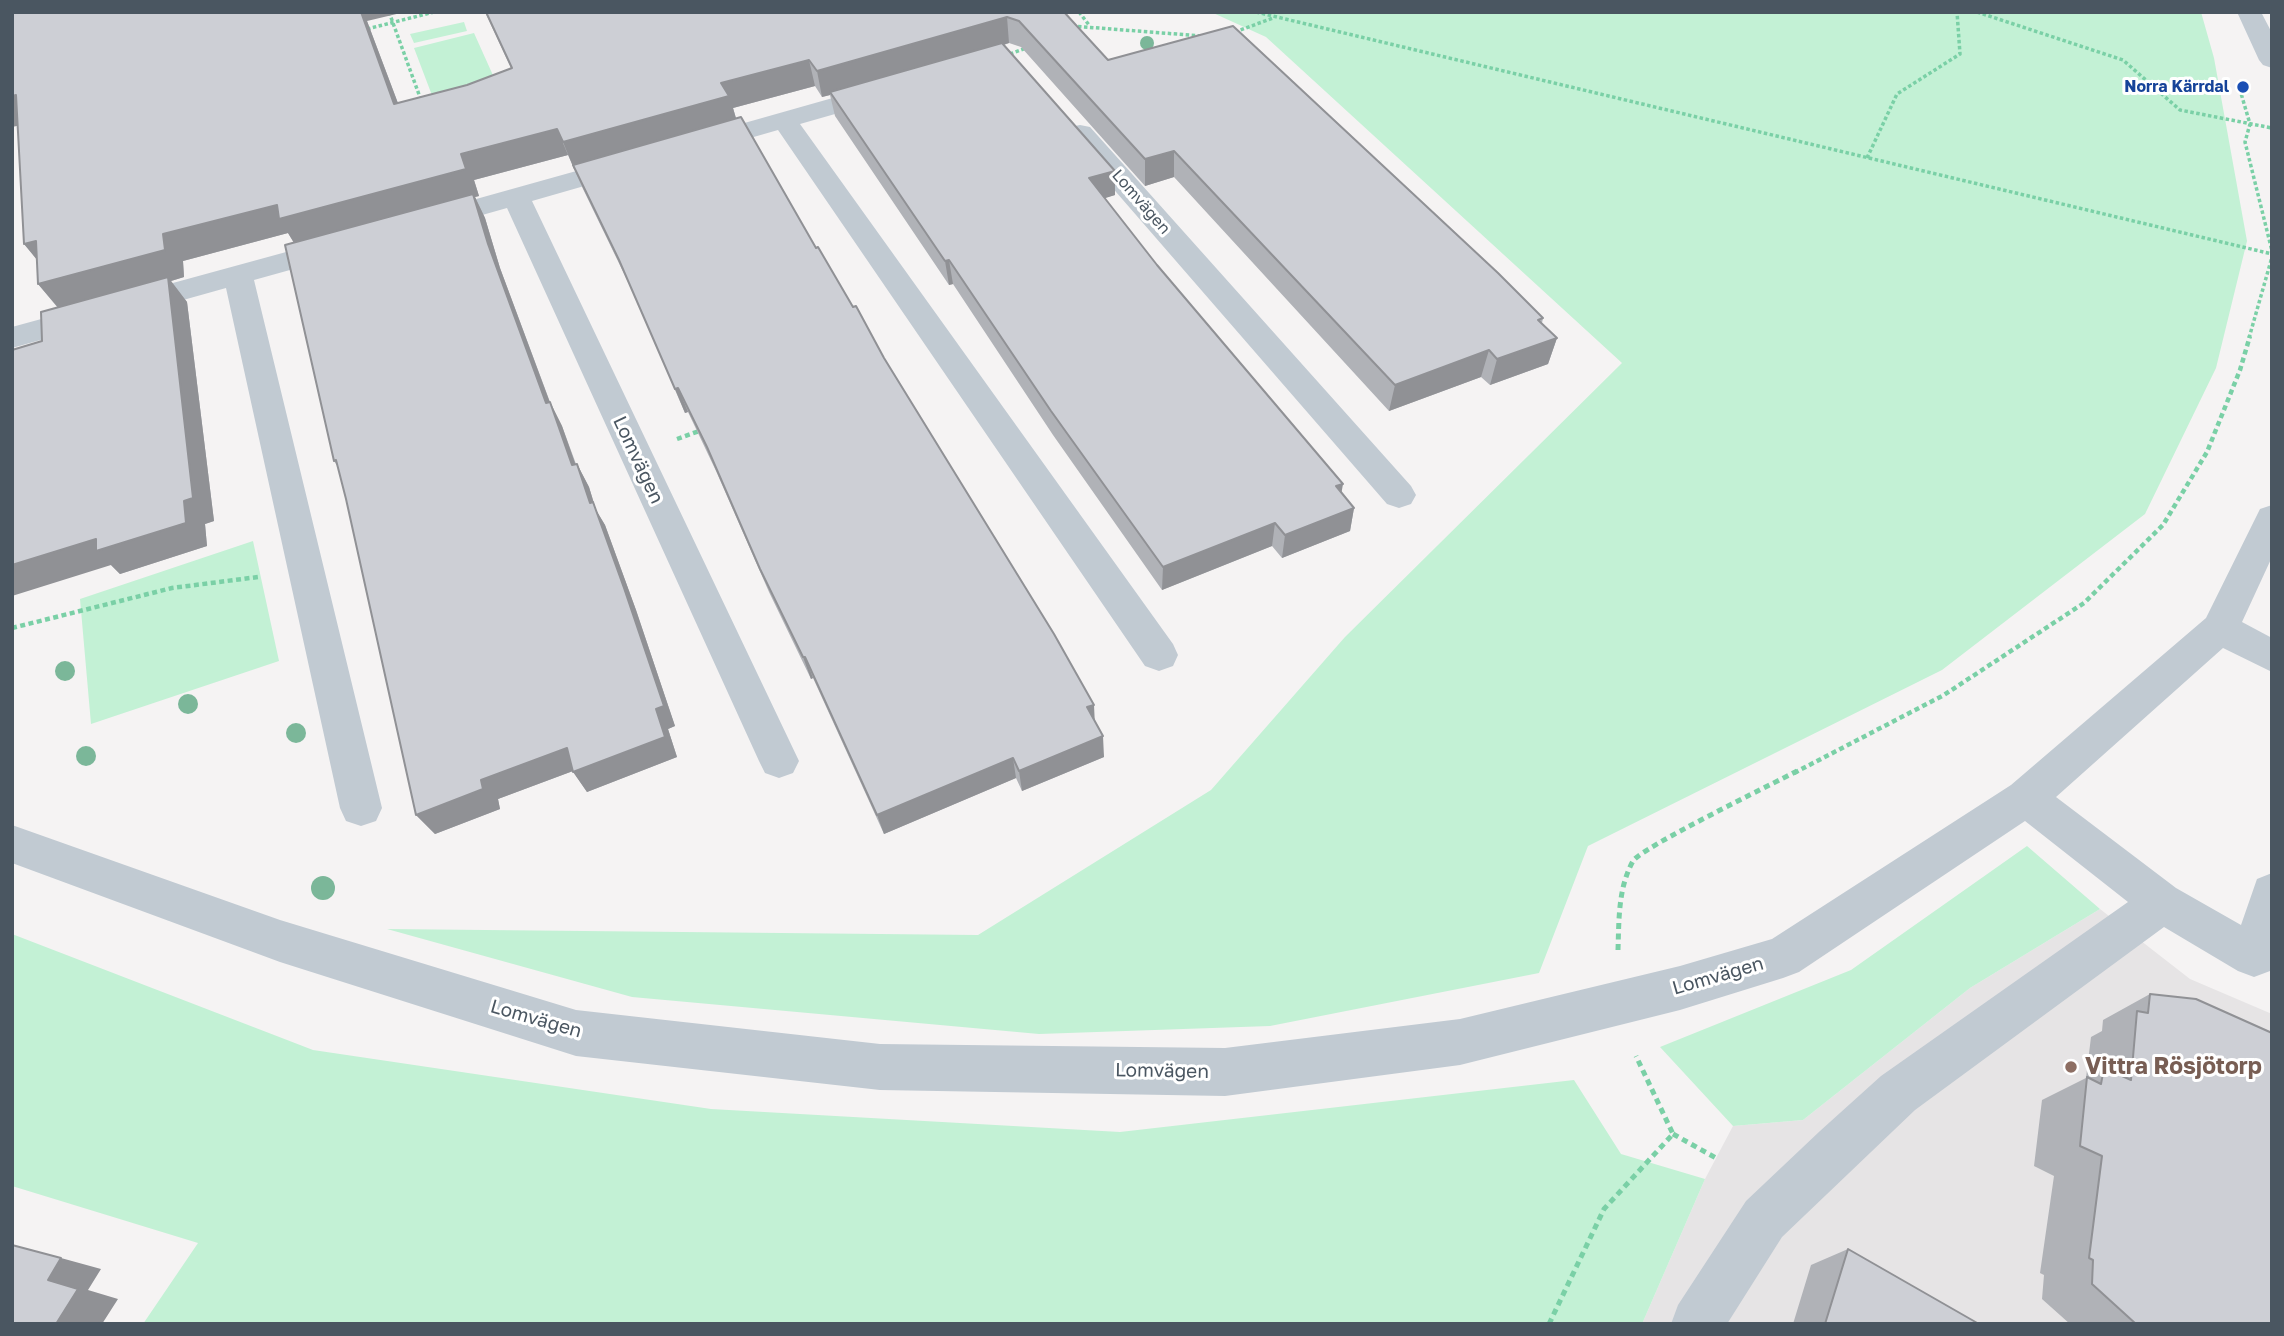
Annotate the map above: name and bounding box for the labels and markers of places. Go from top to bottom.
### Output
place label: Norra Kärrdal [2124,77,2229,97]
marker: Norra Kärrdal [2235,79,2251,95]
place label: Vittra Rösjötorp [2085,1053,2262,1081]
marker: Vittra Rösjötorp [2063,1059,2079,1075]

